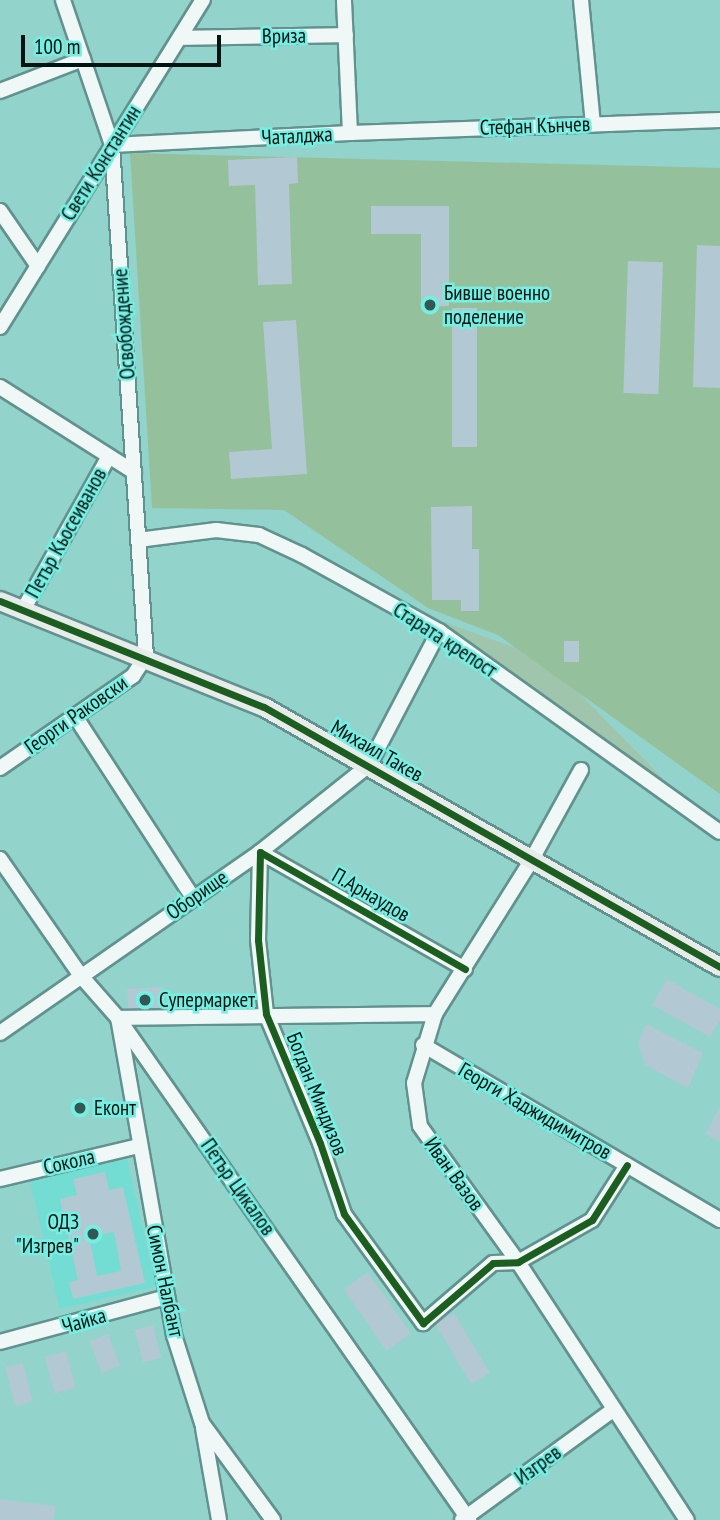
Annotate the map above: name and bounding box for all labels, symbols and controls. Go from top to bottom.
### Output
scale bar [24,21,224,65]
street label: Вриза [262,23,306,49]
text: 100 m [34,33,80,60]
street label: Свети Константин [56,101,146,225]
street label: Стефан Кънчев [479,111,591,141]
street label: Чаталджа [261,122,333,150]
street label: Освобождение [108,268,140,380]
place label: Бивше военно поделение [444,280,550,330]
marker: Бивше военно поделение [422,297,438,313]
street label: Петър Кьосеиванов [20,464,112,602]
street label: Старата крепост [388,597,502,683]
street label: Георги Раковски [20,670,132,760]
street label: Михаил Такев [326,714,428,788]
street label: П.Арнаудов [328,863,414,927]
street label: Оборище [161,865,233,925]
place label: Супермаркет [159,987,255,1013]
marker: Супермаркет [137,992,153,1008]
street label: Богдан Миндизов [281,1029,353,1159]
street label: Георги Хаджидимитров [454,1057,616,1165]
place label: Еконт [94,1095,136,1121]
marker: Еконт [72,1100,88,1116]
street label: Иван Вазов [419,1132,489,1216]
street label: Петър Цикалов [195,1134,281,1240]
street label: Сокола [41,1144,97,1180]
place label: ОДЗ "Изгрев" [16,1209,79,1259]
street label: Симон Налбант [141,1223,189,1339]
marker: ОДЗ "Изгрев" [85,1226,101,1242]
street label: Чайка [59,1303,109,1339]
street label: Изгрев [510,1440,566,1490]

